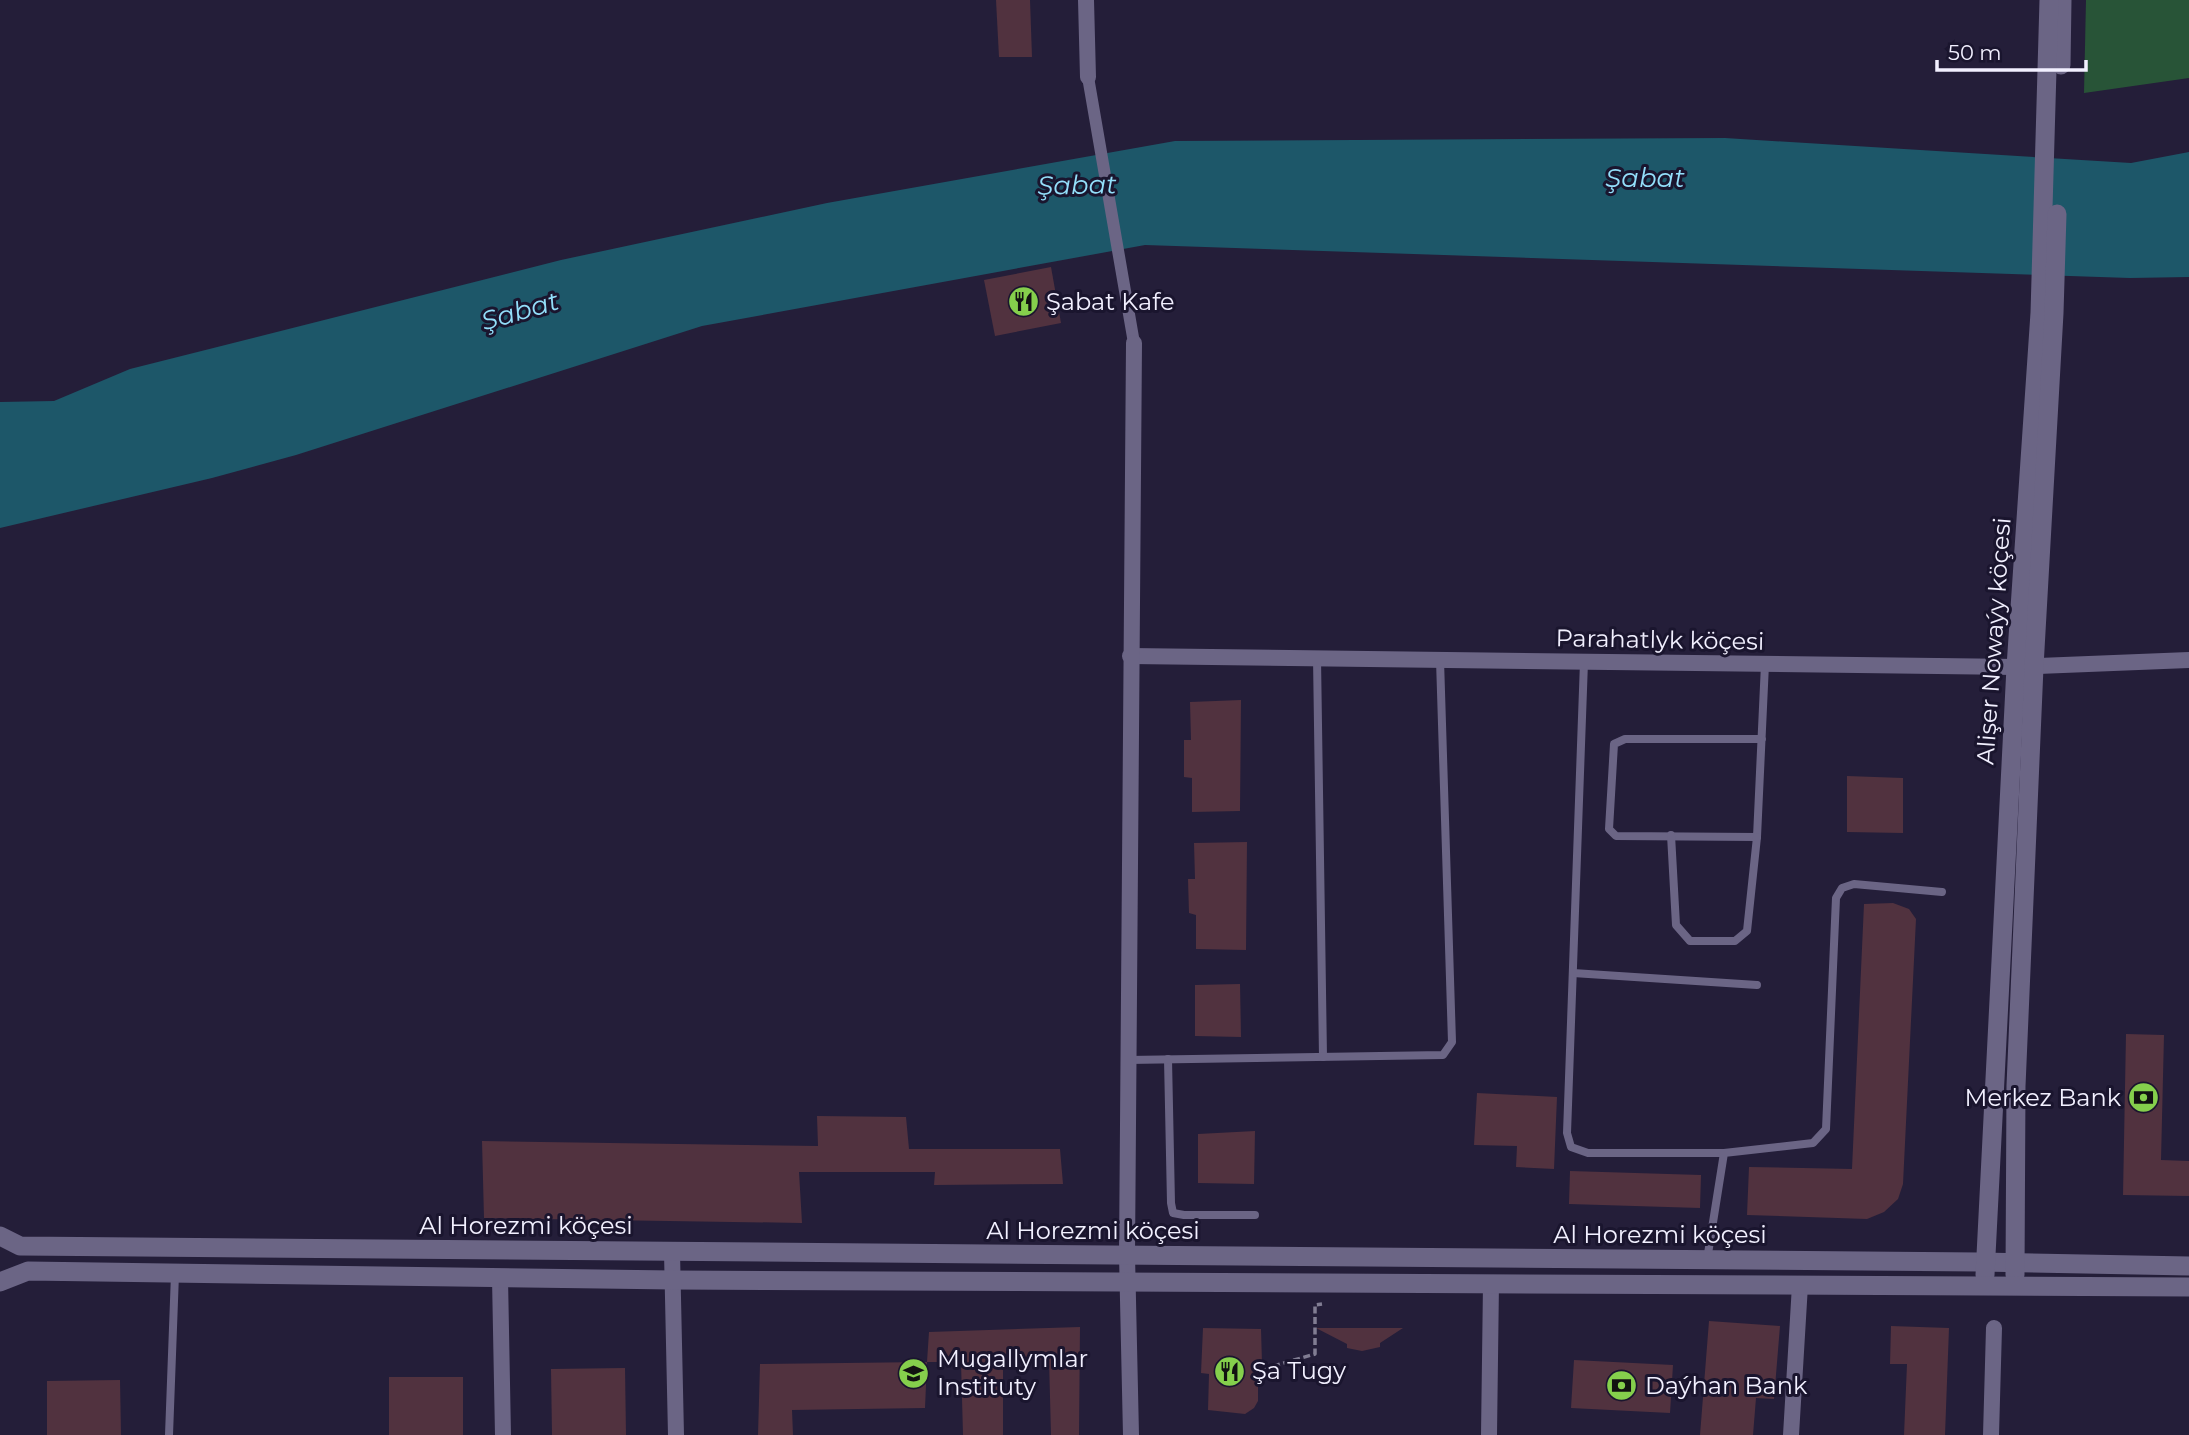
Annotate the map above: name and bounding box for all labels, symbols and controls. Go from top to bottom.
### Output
scale bar [1937,28,2086,72]
text: 50 m [1948,40,2002,65]
water label: Şabat [1605,162,1685,194]
water label: Şabat [1037,168,1117,202]
water label: Şabat [477,285,563,337]
restaurant icon: Şabat Kafe [1006,285,1040,319]
place label: Şabat Kafe [1046,287,1175,316]
street label: Alişer Nowaýy köçesi [1970,516,2017,766]
street label: Parahatlyk köçesi [1555,623,1765,656]
bank icon: Merkez Bank [2127,1081,2161,1115]
place label: Merkez Bank [1965,1083,2122,1112]
street label: Al Horezmi köçesi [419,1211,633,1240]
street label: Al Horezmi köçesi [986,1216,1200,1245]
street label: Al Horezmi köçesi [1553,1220,1767,1249]
place label: Mugallymlar Instituty [937,1344,1088,1401]
restaurant icon: Şa Tugy [1212,1354,1246,1388]
school or university icon: Mugallymlar Instituty [897,1356,931,1390]
place label: Şa Tugy [1252,1356,1346,1385]
bank icon: Daýhan Bank [1605,1369,1639,1403]
place label: Daýhan Bank [1645,1371,1808,1400]

